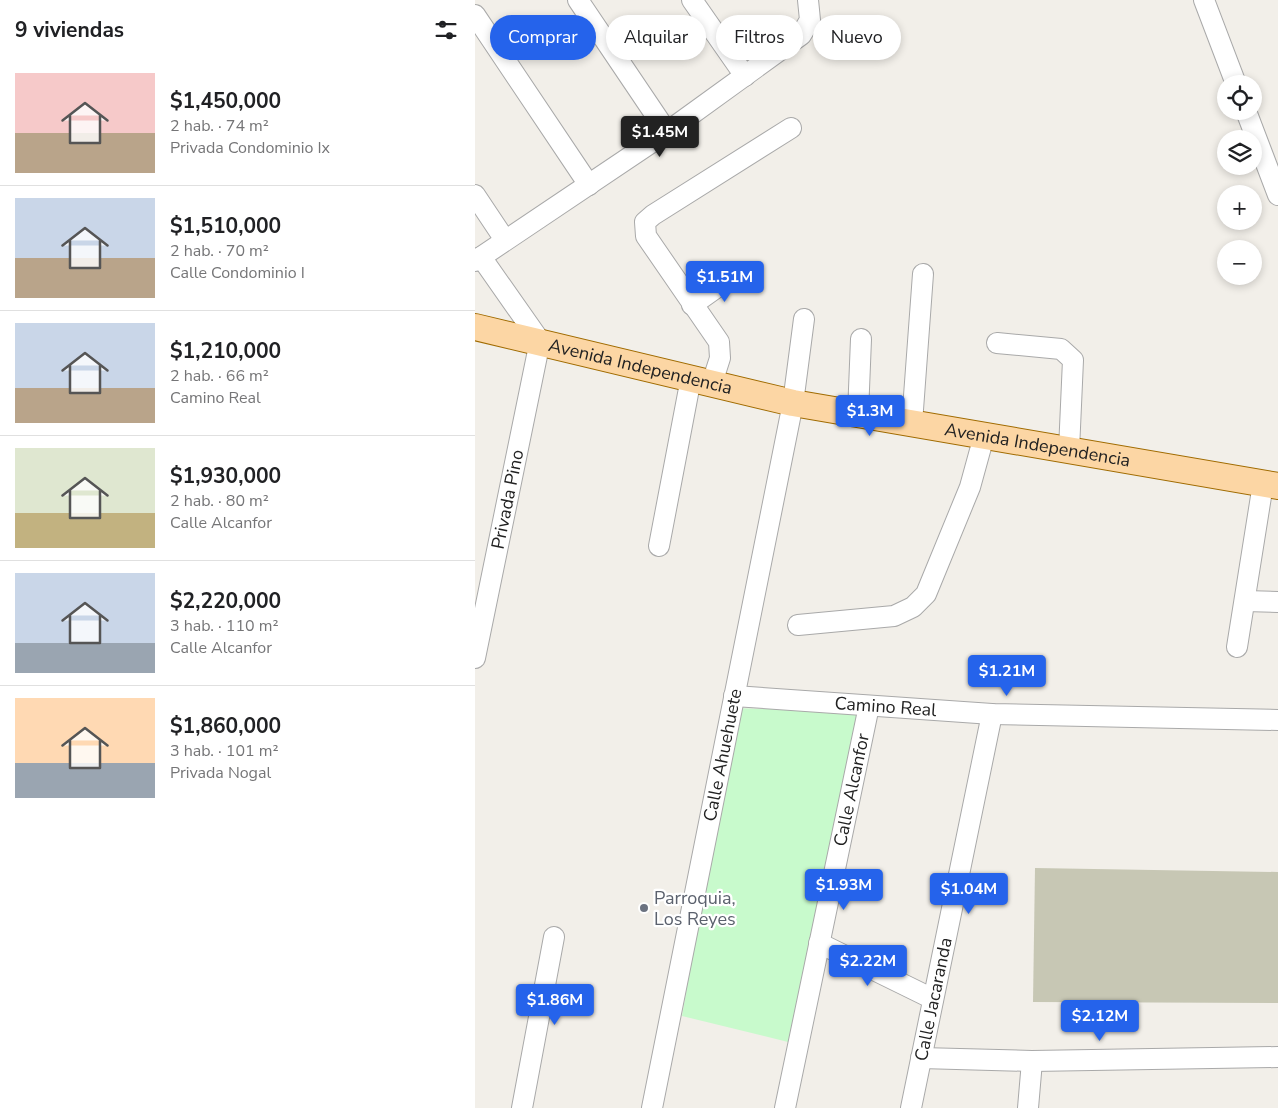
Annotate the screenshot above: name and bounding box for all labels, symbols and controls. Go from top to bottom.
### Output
chip: Comprar [490,15,596,60]
chip: Alquilar [606,15,706,60]
chip: Filtros [716,15,803,60]
chip: Nuevo [813,15,901,60]
text: 9 viviendas [15,16,124,44]
icon: filters [432,16,460,44]
map controls [1217,75,1262,285]
button: locate [1217,75,1262,120]
text: $1,450,000 [170,87,281,115]
icon: home [55,93,115,153]
text: 2 hab. · 74 m² [170,115,269,137]
pin: $1.45M [619,116,701,158]
text: $1.45M [632,121,688,143]
button: layers [1217,130,1262,175]
text: Privada Condominio Ix [170,137,330,159]
button: + [1217,185,1262,230]
text: $1,510,000 [170,212,281,240]
icon: home [55,218,115,278]
text: 2 hab. · 70 m² [170,240,269,262]
button: − [1217,240,1262,285]
pin: $1.51M [684,260,766,303]
text: Calle Condominio I [170,262,305,284]
text: $1.51M [697,266,753,288]
street label: Avenida Independencia [546,333,735,400]
text: $1,210,000 [170,337,281,365]
icon: home [55,343,115,403]
text: 2 hab. · 66 m² [170,365,269,387]
text: Camino Real [170,387,261,409]
pin: $1.3M [835,394,905,437]
text: $1.3M [847,400,893,422]
street label: Avenida Independencia [943,417,1132,473]
street label: Privada Pino [486,447,529,551]
text: $1,930,000 [170,462,281,490]
icon: home [55,468,115,528]
text: 2 hab. · 80 m² [170,490,269,512]
text: Calle Alcanfor [170,512,272,534]
text: $2,220,000 [170,587,281,615]
icon: home [55,593,115,653]
text: 3 hab. · 110 m² [170,615,278,637]
text: Calle Alcanfor [170,637,272,659]
pin: $1.21M [966,654,1048,697]
text: $1.21M [979,660,1035,682]
street label: Calle Ahuehuete [698,686,748,824]
street label: Camino Real [834,691,938,722]
text: $1,860,000 [170,712,281,740]
icon: home [55,718,115,778]
street label: Calle Alcanfor [828,731,875,849]
text: 3 hab. · 101 m² [170,740,278,762]
text: Privada Nogal [170,762,271,784]
pin: $1.93M [803,868,885,911]
pin: $1.04M [928,872,1010,915]
text: $1.93M [816,874,872,896]
text: $1.04M [941,878,997,900]
place label: Parroquia, Los Reyes [654,886,736,931]
marker: Parroquia, Los Reyes [638,902,650,914]
street label: Calle Jacaranda [909,935,958,1063]
pin: $2.22M [827,944,909,987]
text: $2.22M [840,950,896,972]
pin: $1.86M [514,984,596,1026]
text: $1.86M [527,989,583,1011]
pin: $2.12M [1059,1000,1141,1042]
text: $2.12M [1072,1005,1128,1027]

